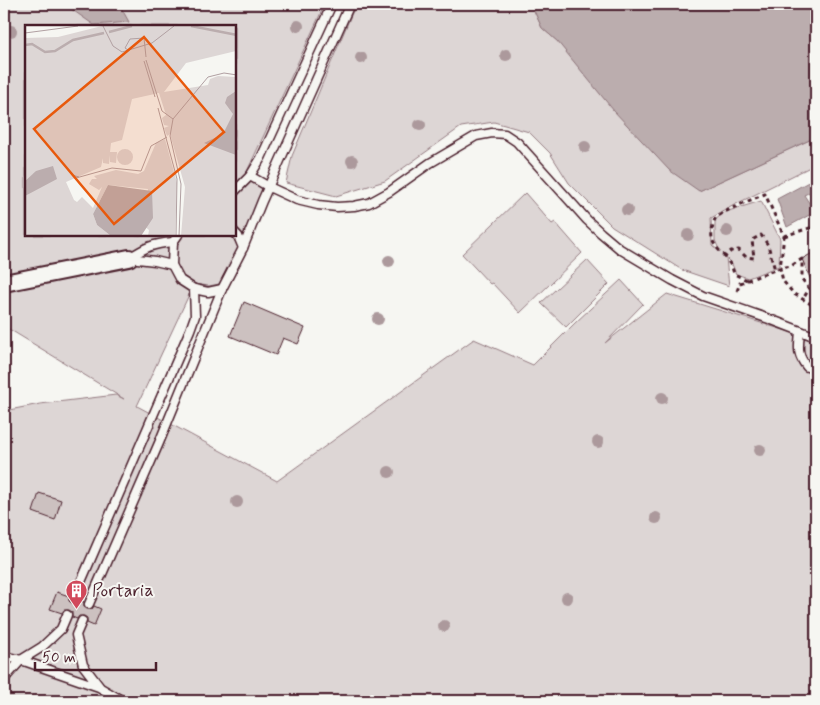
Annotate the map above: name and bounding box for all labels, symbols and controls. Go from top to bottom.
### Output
inset map [25,25,236,236]
building icon: Portaria [64,578,88,609]
place label: Portaria [92,579,154,603]
scale bar [35,640,156,672]
text: 50 m [42,648,76,668]

